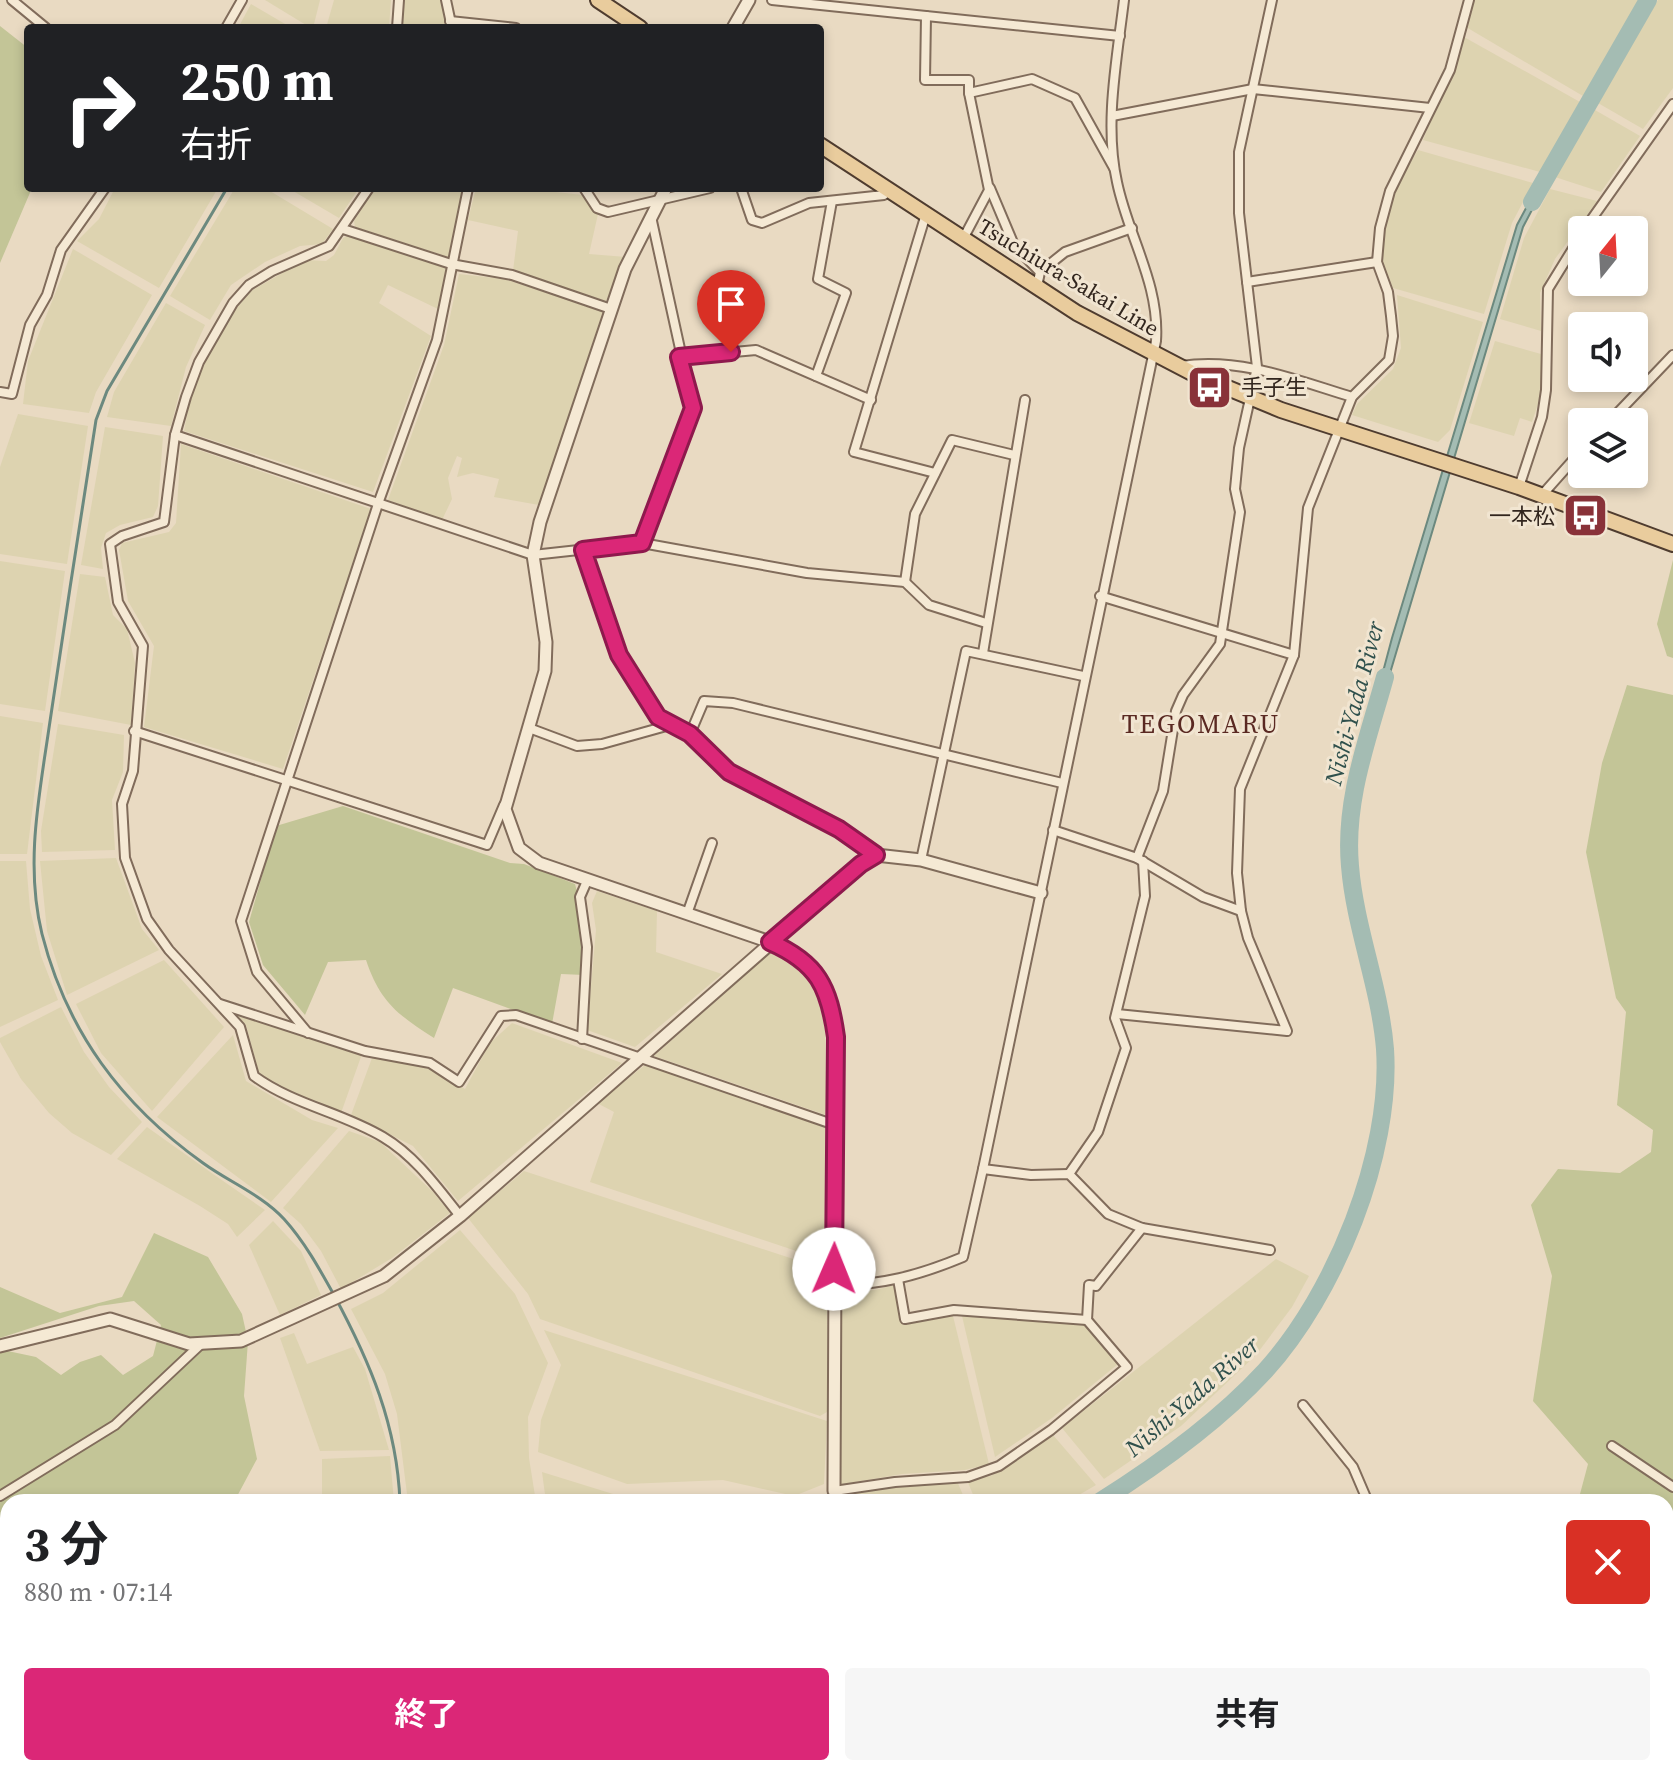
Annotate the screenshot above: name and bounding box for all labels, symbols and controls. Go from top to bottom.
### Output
text: 250 m [180,42,334,119]
icon: right [48,56,152,160]
text: 右折 [180,120,252,169]
street label: Tsuchiura-Sakai Line [973,211,1165,343]
north arrow [1568,216,1648,296]
map controls [1568,216,1648,488]
pin [697,270,765,352]
icon: arrive [709,282,753,326]
button: sound [1568,312,1648,392]
bus stop icon: 手子生 [1186,363,1234,411]
place label: 手子生 [1241,372,1307,402]
button: layers [1568,408,1648,488]
bus stop icon: 一本松 [1562,492,1610,540]
place label: 一本松 [1489,501,1555,531]
water label: Nishi-Yada River [1316,616,1392,790]
district label: TEGOMARU [1122,706,1280,742]
position arrow [792,1227,876,1311]
water label: Nishi-Yada River [1117,1327,1267,1464]
text: 3 分 [24,1511,108,1577]
button: close [1566,1520,1650,1604]
text: 880 m · 07:14 [24,1574,172,1610]
button: 終了 [24,1668,829,1760]
button: 共有 [845,1668,1650,1760]

